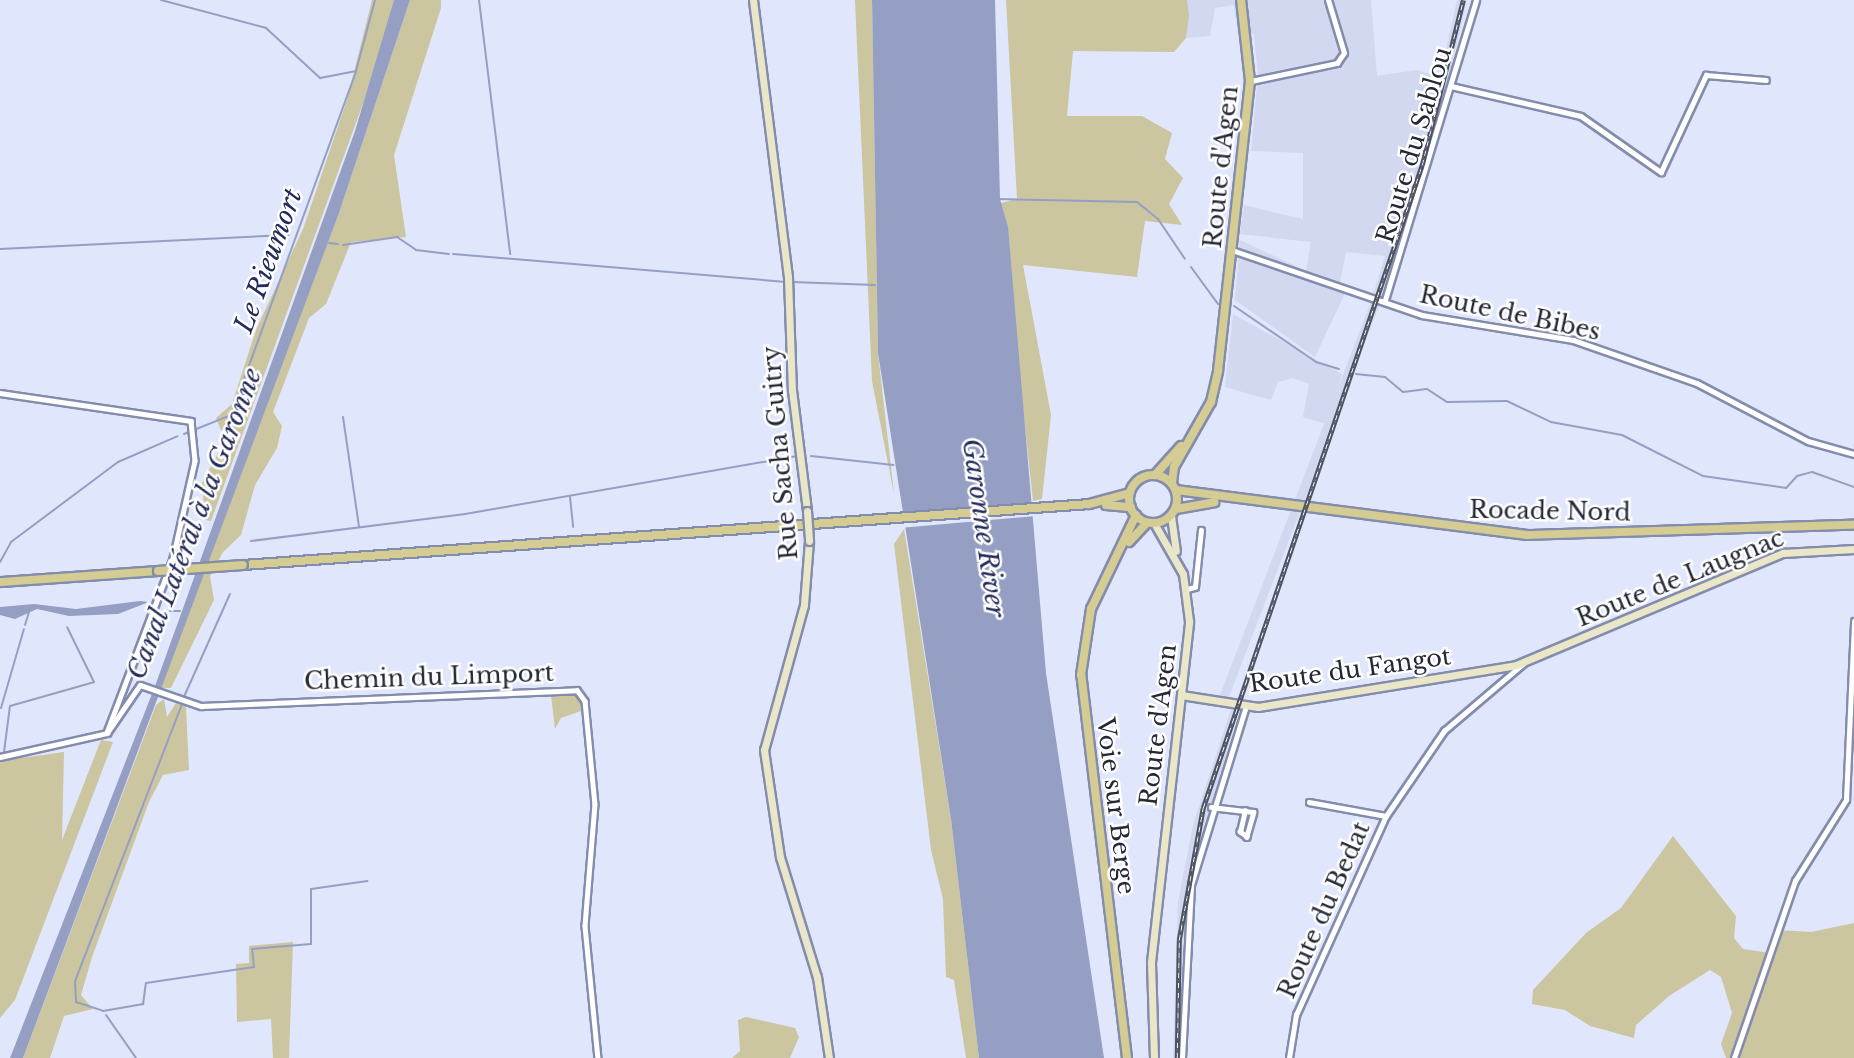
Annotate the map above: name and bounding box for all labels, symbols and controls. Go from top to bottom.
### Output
street label: Route du Sablou [1370,44,1458,246]
street label: Route d'Agen [1198,84,1244,250]
water label: Le Rieumort [229,185,309,337]
street label: Route de Bibes [1417,280,1603,346]
street label: Rue Sacha Guitry [756,345,804,561]
water label: Canal Latéral à la Garonne [121,363,269,685]
water label: Garonne River [955,437,1011,619]
street label: Rocade Nord [1469,495,1631,527]
street label: Route de Laugnac [1572,523,1788,633]
street label: Route d'Agen [1134,642,1182,808]
street label: Route du Fangot [1247,642,1453,698]
street label: Chemin du Limport [304,658,554,696]
street label: Voie sur Berge [1091,716,1141,896]
street label: Route du Bedat [1272,817,1376,1003]

